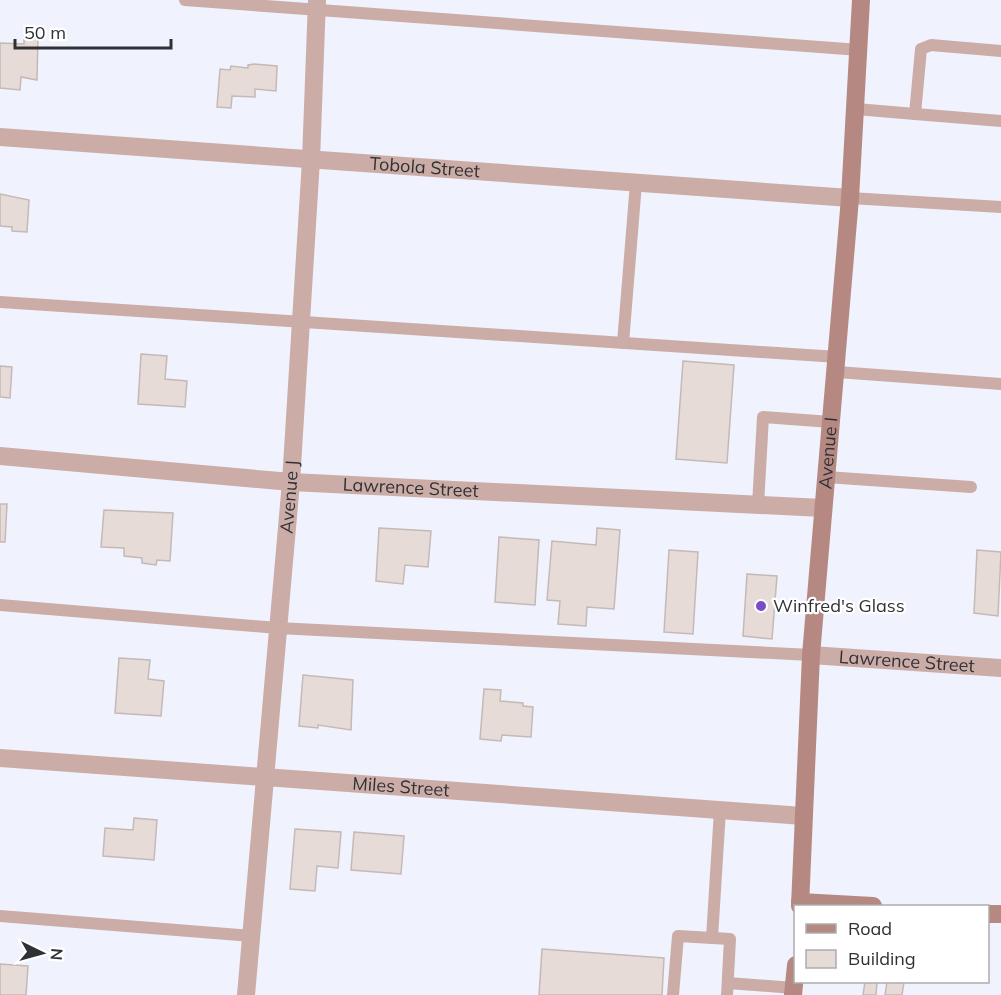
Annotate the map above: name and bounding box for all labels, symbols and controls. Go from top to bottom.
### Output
scale bar [15,12,171,50]
text: 50 m [24,21,66,44]
street label: Tobola Street [369,152,481,182]
street label: Avenue I [813,416,842,490]
street label: Avenue J [275,460,303,534]
street label: Lawrence Street [342,473,479,502]
place label: Winfred's Glass [773,594,905,617]
marker: Winfred's Glass [754,599,768,613]
street label: Lawrence Street [838,645,975,677]
street label: Miles Street [352,771,450,801]
legend [794,905,989,983]
text: Road [848,917,892,940]
north arrow [12,923,72,983]
text: N [46,947,67,961]
text: Building [848,947,916,970]

